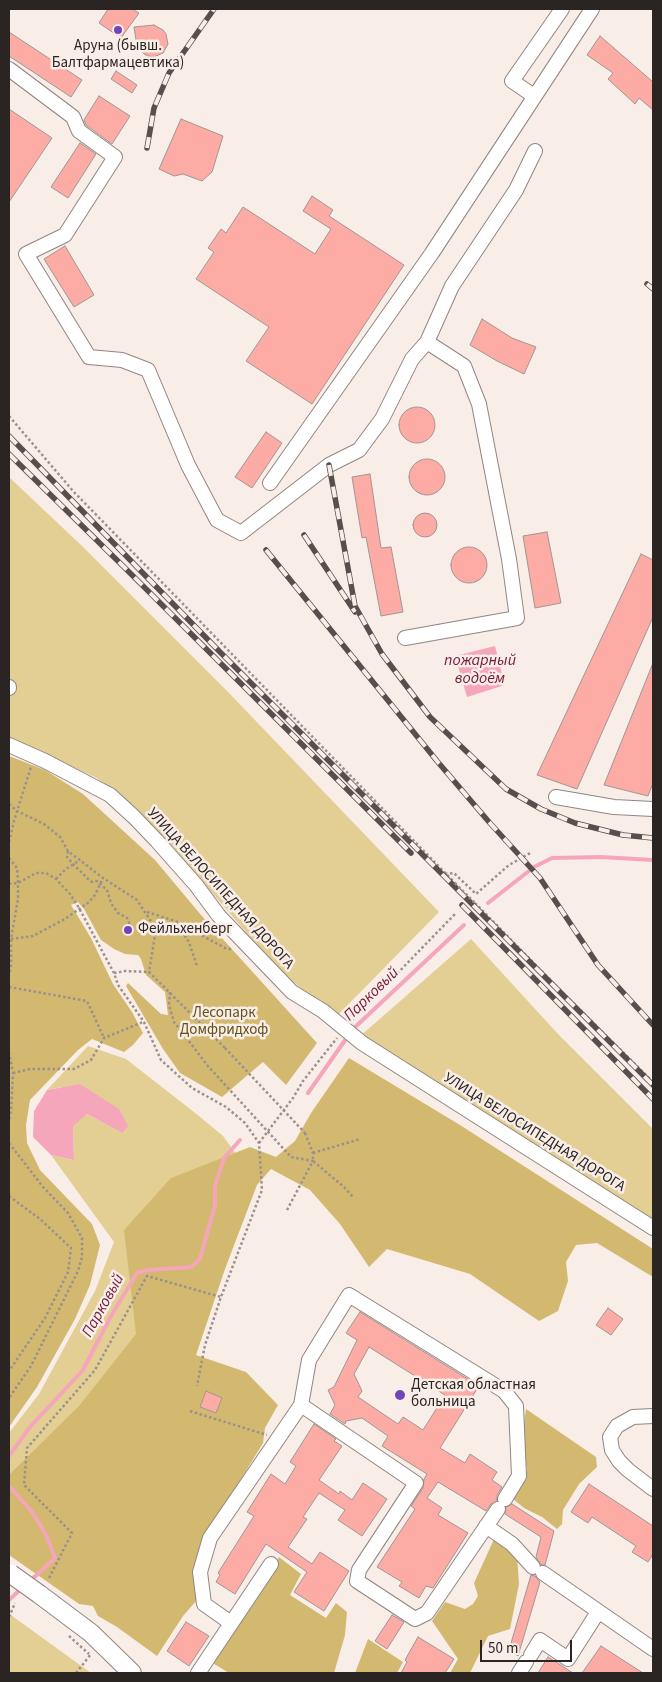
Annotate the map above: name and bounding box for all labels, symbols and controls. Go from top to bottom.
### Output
marker: Аруна (бывш. Балтфармацевтика) [112,24,124,36]
place label: Аруна (бывш. Балтфармацевтика) [52,38,184,73]
water label: пожарный водоём [444,651,516,689]
street label: УЛИЦА ВЕЛОСИПЕДНАЯ ДОРОГА [143,805,297,973]
place label: Фейльхенберг [138,921,232,939]
marker: Фейльхенберг [122,924,134,936]
water label: Парковый [340,964,404,1026]
park label: Лесопарк Домфридхоф [180,1005,268,1040]
street label: УЛИЦА ВЕЛОСИПЕДНАЯ ДОРОГА [440,1070,628,1196]
water label: Парковый [79,1271,129,1341]
place label: Детская областная больница [411,1377,536,1412]
marker: Детская областная больница [393,1388,407,1402]
scale bar [482,1630,574,1662]
text: 50 m [488,1638,518,1659]

